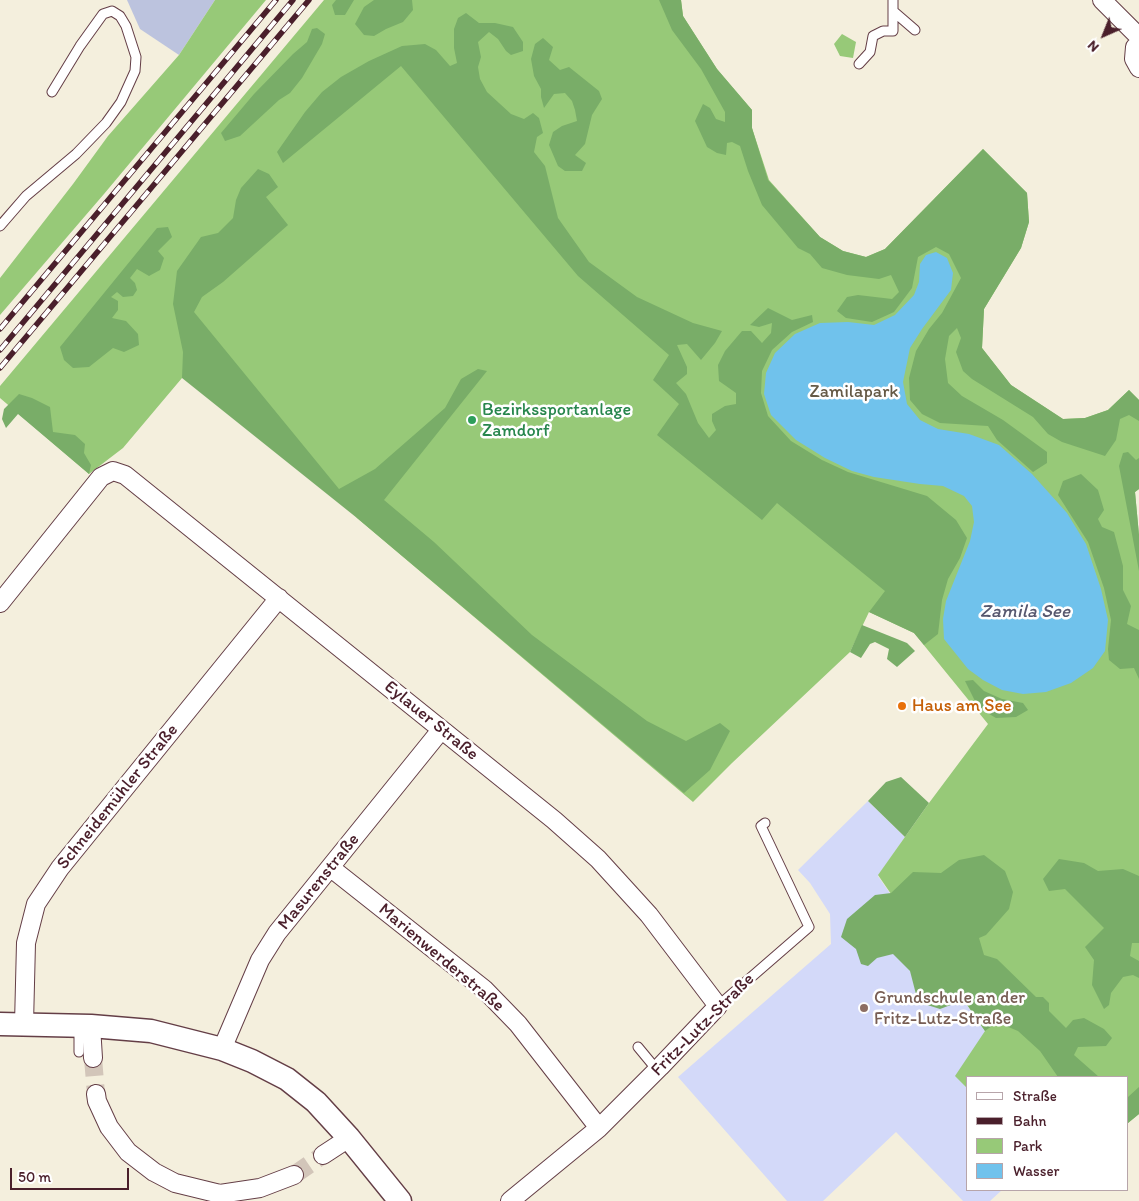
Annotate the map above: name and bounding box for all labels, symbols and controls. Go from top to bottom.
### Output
north arrow [1079,10,1129,60]
text: N [1084,37,1103,56]
park label: Zamilapark [809,381,899,403]
place label: Bezirkssportanlage Zamdorf [482,399,631,442]
marker: Bezirkssportanlage Zamdorf [466,414,478,426]
water label: Zamila See [980,601,1070,623]
street label: Eylauer Straße [379,676,483,766]
place label: Haus am See [912,695,1012,717]
marker: Haus am See [896,700,908,712]
street label: Schneidemühler Straße [53,720,183,874]
street label: Masurenstraße [274,829,364,935]
street label: Marienwerderstraße [374,899,508,1017]
street label: Fritz-Lutz-Straße [647,969,759,1081]
place label: Grundschule an der Fritz-Lutz-Straße [874,987,1025,1030]
marker: Grundschule an der Fritz-Lutz-Straße [858,1002,870,1014]
legend [966,1076,1129,1191]
text: Straße [1013,1087,1057,1105]
text: Bahn [1013,1112,1047,1130]
text: Park [1013,1137,1043,1155]
scale bar [12,1158,131,1190]
text: Wasser [1013,1162,1060,1180]
text: 50 m [18,1168,51,1186]

